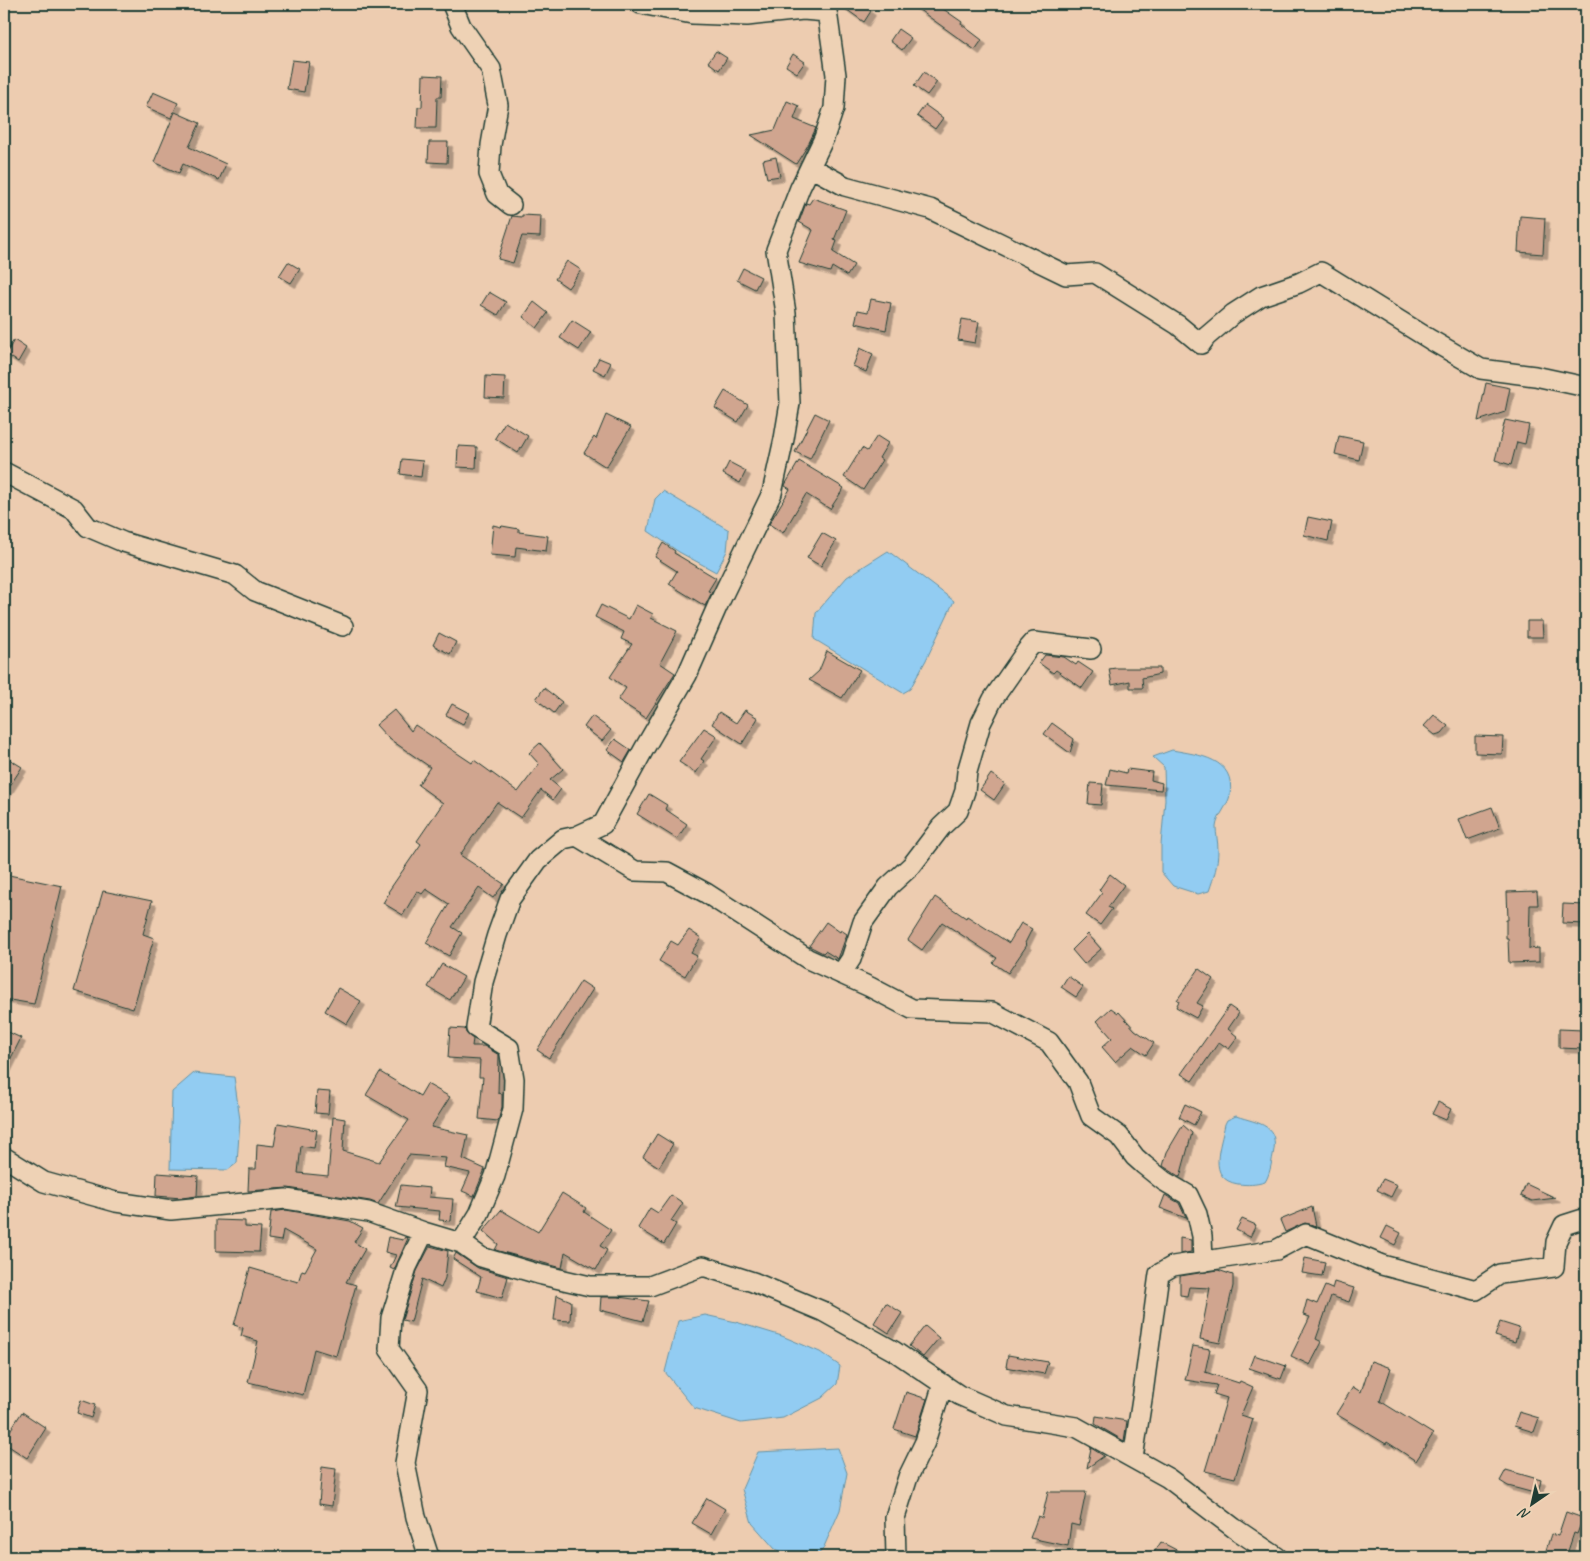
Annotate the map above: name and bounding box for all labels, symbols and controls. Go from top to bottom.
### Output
north arrow [1508,1478,1558,1528]
text: N [1515,1504,1533,1524]

